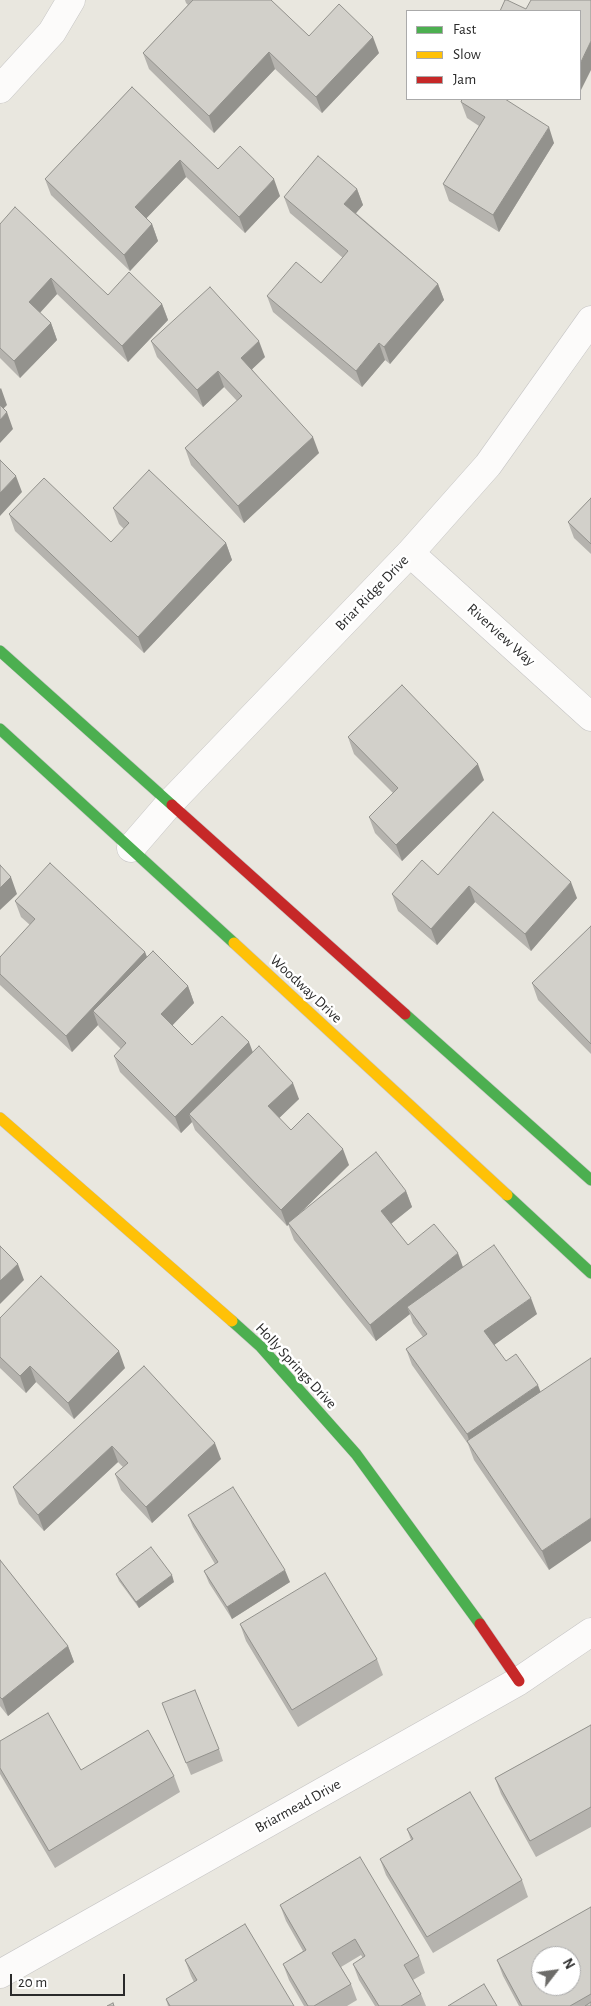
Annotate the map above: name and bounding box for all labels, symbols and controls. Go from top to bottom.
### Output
legend [406,10,581,100]
text: Fast [453,22,476,37]
text: Slow [453,47,481,62]
text: Jam [453,72,476,87]
street label: Briar Ridge Drive [331,551,413,635]
street label: Riverview Way [463,600,539,670]
street label: Woodway Drive [266,951,346,1027]
street label: Holly Springs Drive [252,1319,340,1413]
street label: Briarmead Drive [252,1775,344,1837]
north arrow [531,1946,581,1996]
text: N [560,1956,577,1972]
scale bar [12,1964,128,1996]
text: 20 m [18,1975,47,1990]

